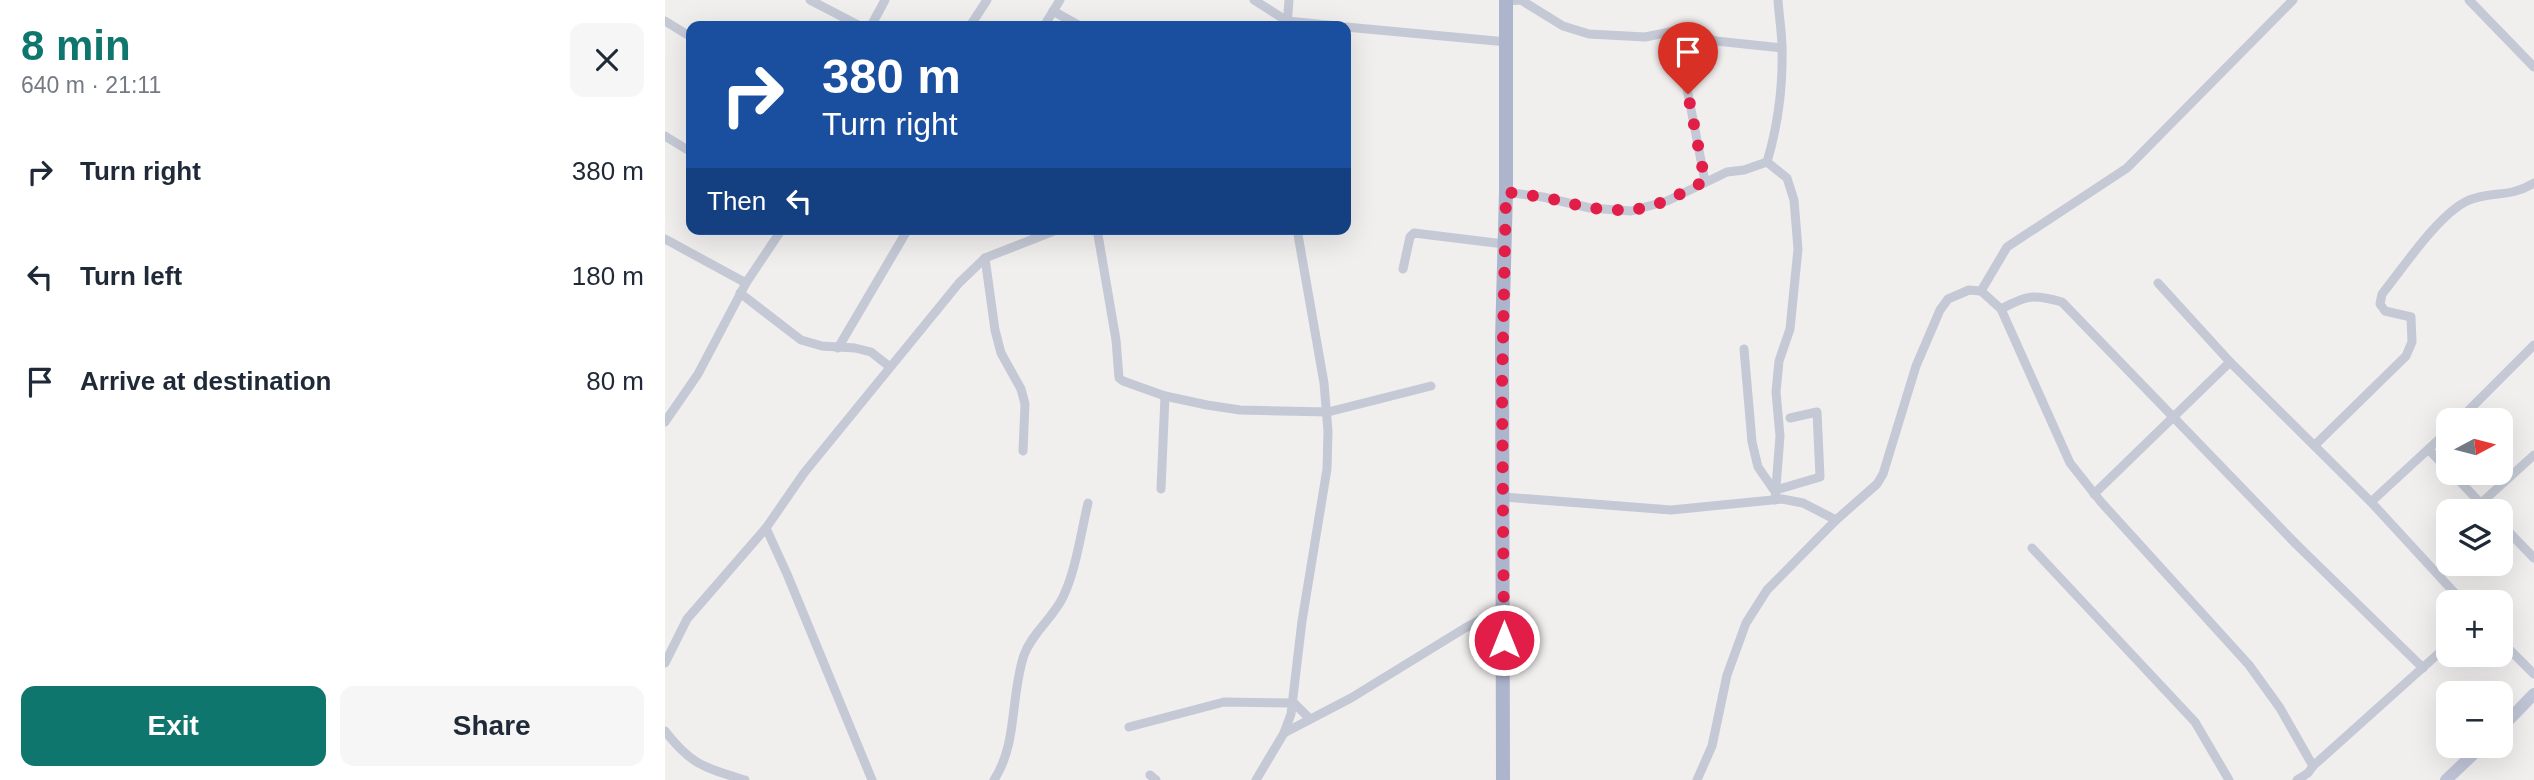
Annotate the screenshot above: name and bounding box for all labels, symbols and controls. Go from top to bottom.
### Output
text: 8 min [21,22,131,69]
pin [1658,22,1718,94]
button: close [570,23,644,97]
icon: arrive [1669,33,1707,71]
icon: right [707,49,798,140]
text: 380 m [822,49,961,103]
text: 640 m · 21:11 [21,72,161,98]
text: Turn right [822,106,958,142]
icon: right [21,153,59,191]
text: Turn right [80,156,201,186]
text: 380 m [572,156,644,186]
icon: left [780,182,818,220]
text: Then [707,186,766,216]
icon: left [21,258,59,296]
text: Turn left [80,261,182,291]
text: 180 m [572,261,644,291]
icon: arrive [21,363,59,401]
text: Arrive at destination [80,366,331,396]
text: 80 m [586,366,644,396]
north arrow [2436,408,2513,485]
map controls [2436,408,2513,758]
button: layers [2436,499,2513,576]
button: + [2436,590,2513,667]
position arrow [1467,603,1541,677]
button: − [2436,681,2513,758]
button: Exit [21,686,326,766]
button: Share [340,686,644,766]

